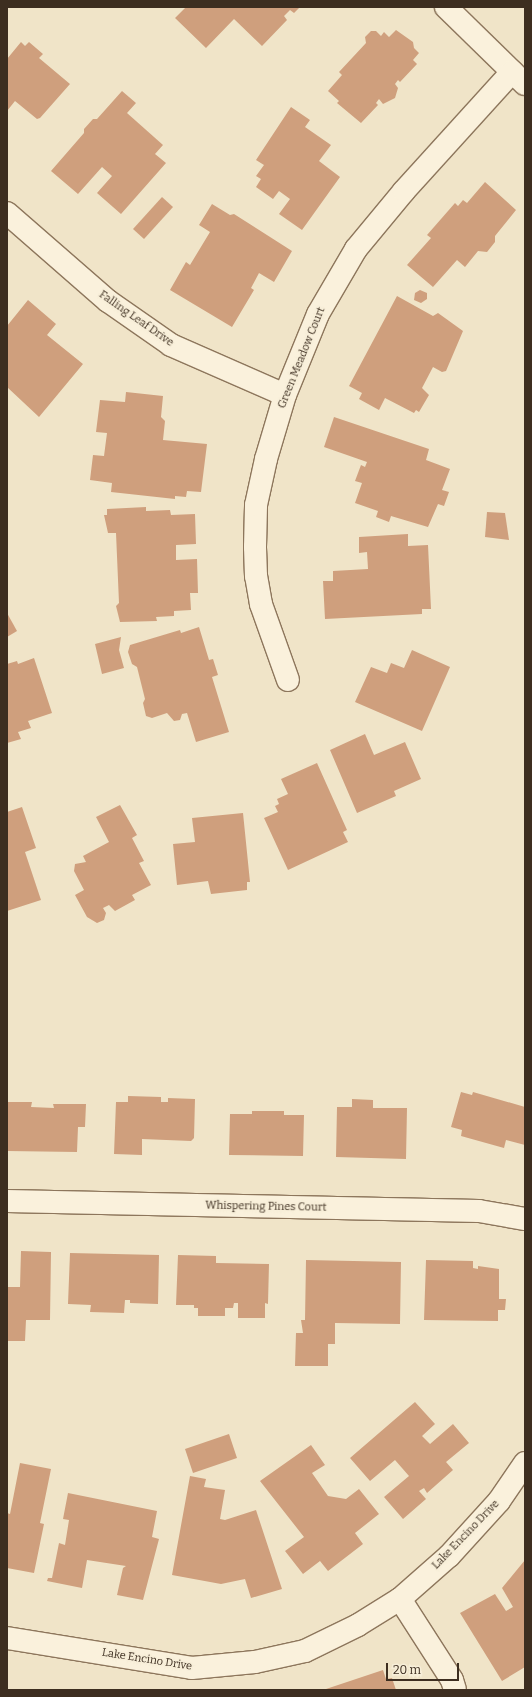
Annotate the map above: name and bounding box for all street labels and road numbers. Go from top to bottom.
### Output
street label: Falling Leaf Drive [96,288,176,350]
street label: Green Meadow Court [276,305,328,411]
street label: Whispering Pines Court [205,1199,327,1215]
street label: Lake Encino Drive [430,1498,502,1572]
street label: Lake Encino Drive [101,1646,193,1674]

